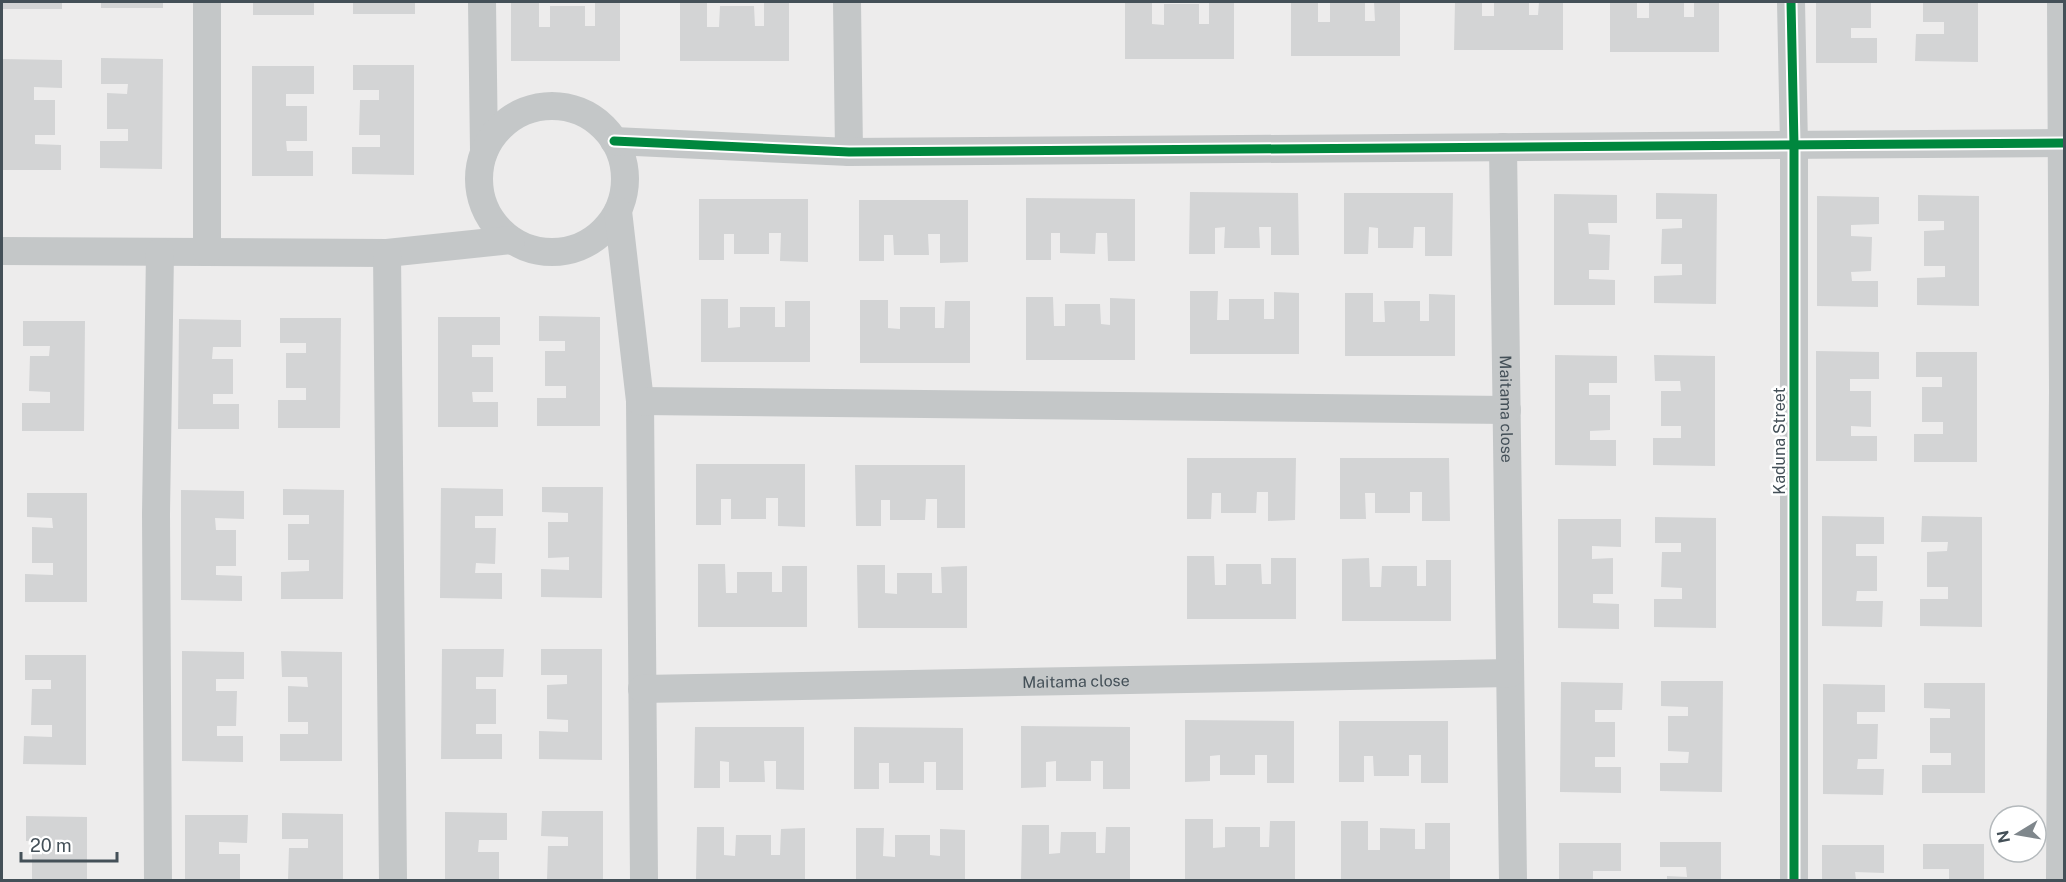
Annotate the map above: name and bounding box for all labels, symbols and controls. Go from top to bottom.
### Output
street label: Maitama close [1496,355,1516,463]
street label: Kaduna Street [1770,387,1789,495]
street label: Maitama close [1022,671,1130,692]
north arrow [1988,804,2048,864]
scale bar [21,825,117,863]
text: N [1993,829,2014,845]
text: 20 m [30,835,72,856]

